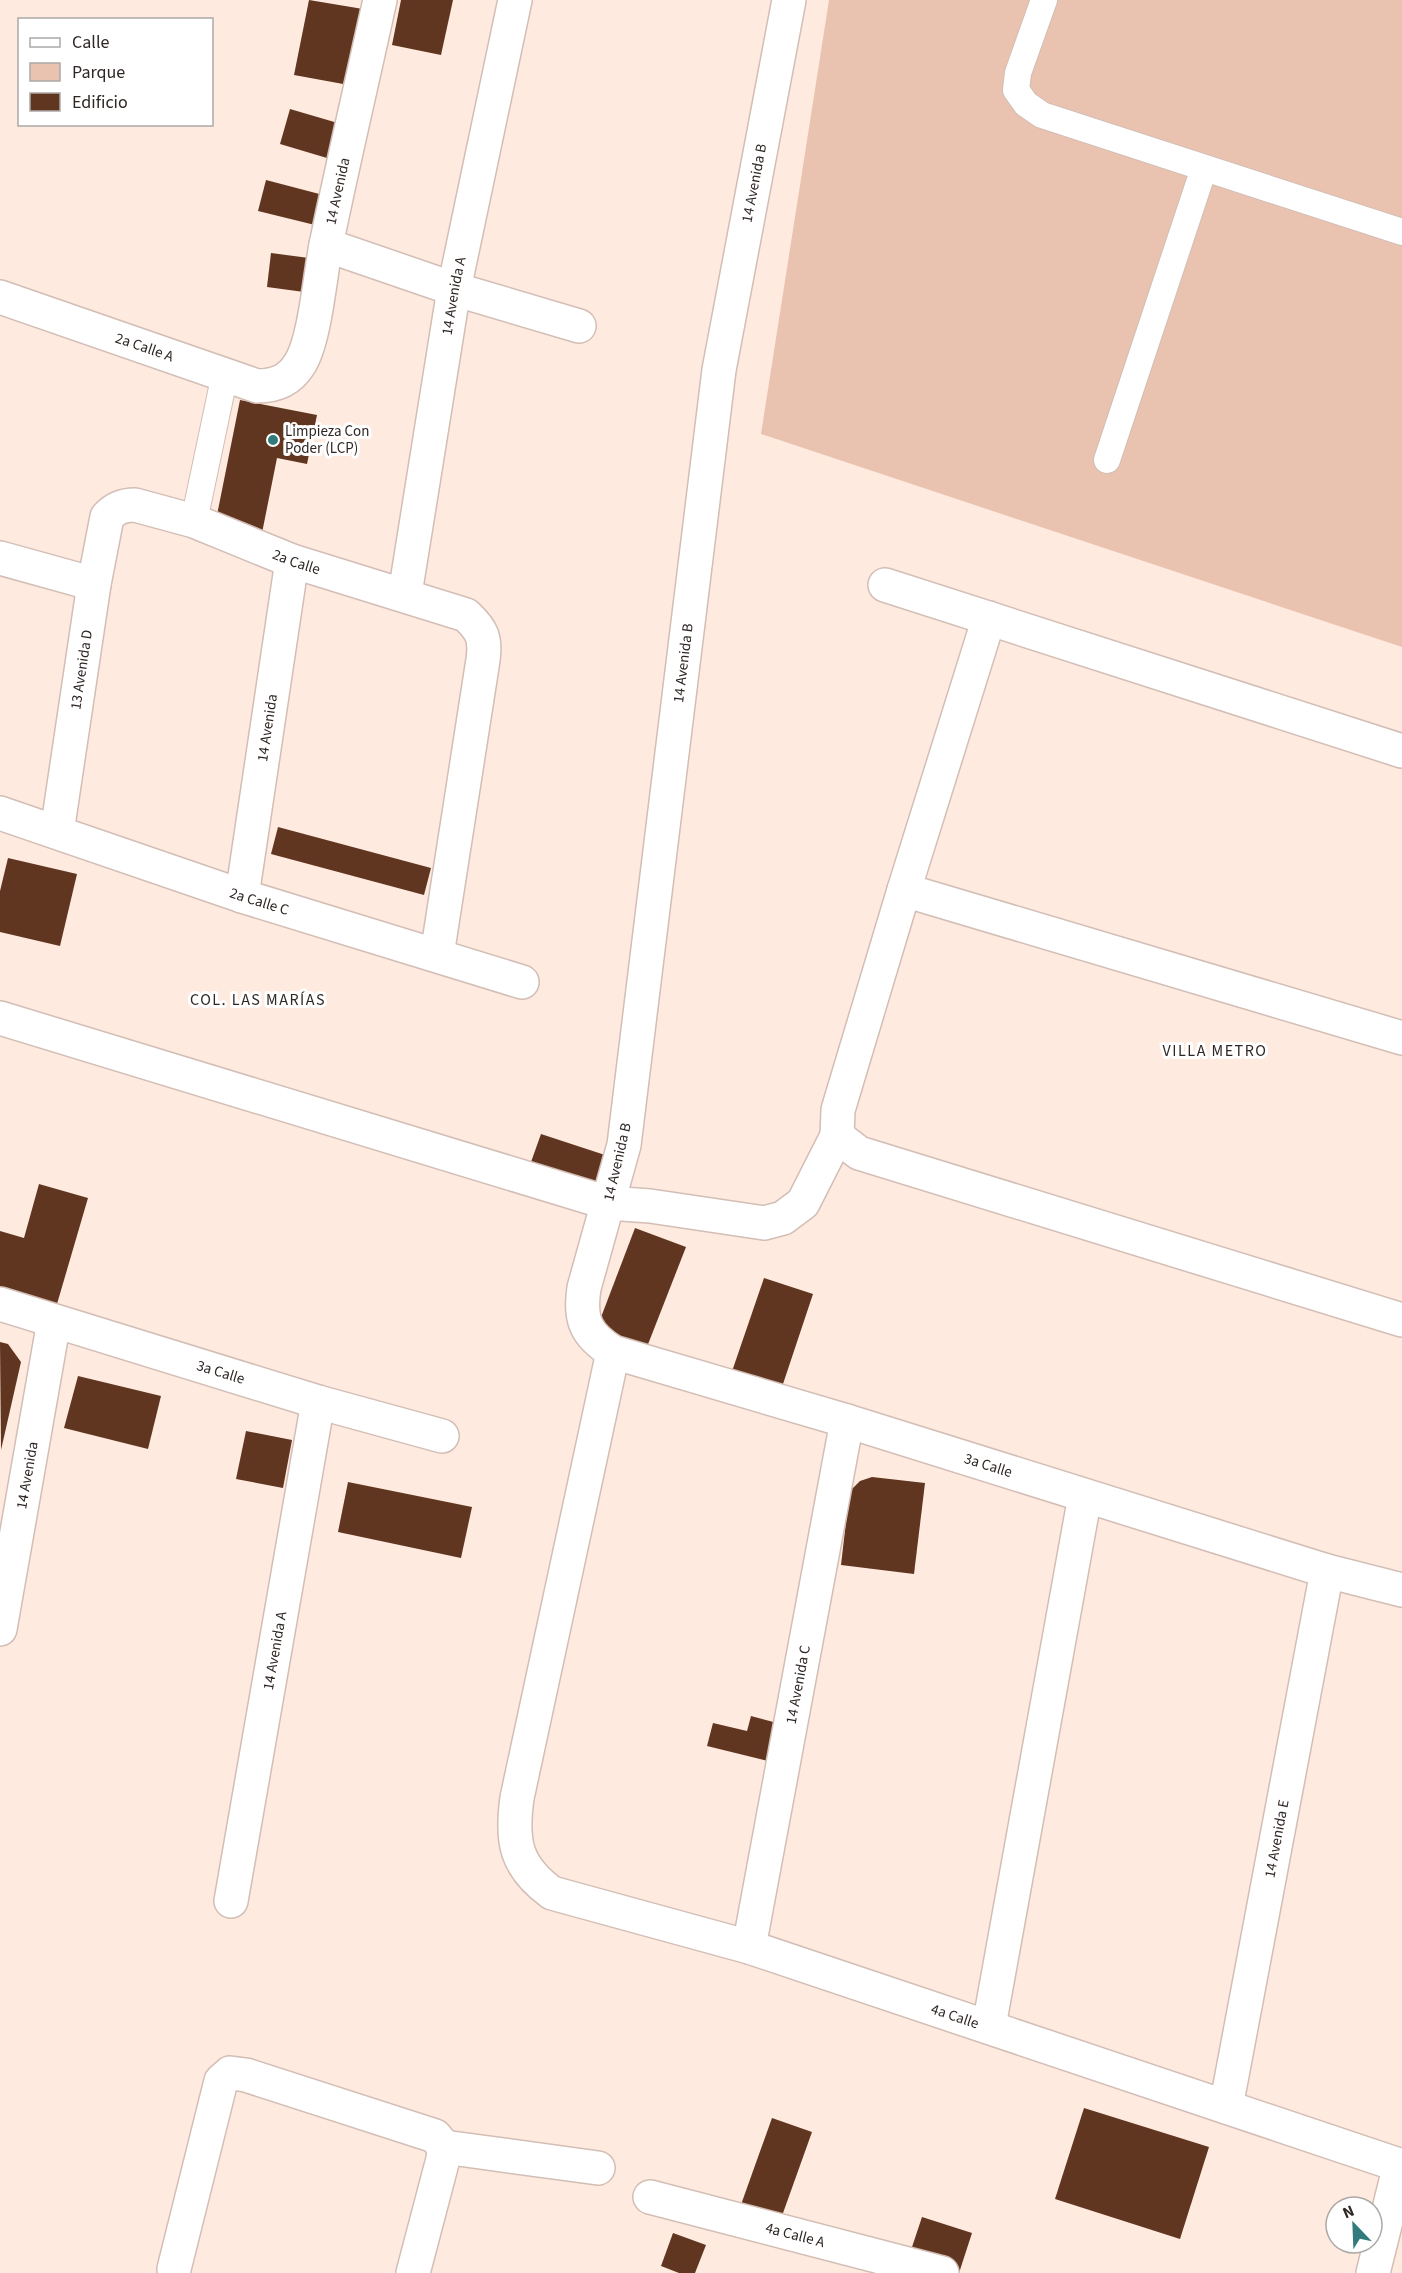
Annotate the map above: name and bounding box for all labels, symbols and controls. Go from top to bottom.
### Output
legend [18,18,213,126]
text: Calle [72,30,110,55]
text: Parque [72,60,125,85]
text: Edificio [72,90,128,115]
street label: 14 Avenida B [737,142,772,224]
street label: 14 Avenida [321,156,356,227]
street label: 14 Avenida A [437,254,472,337]
street label: 2a Calle A [112,328,177,368]
place label: Limpieza Con Poder (LCP) [285,421,369,459]
marker: Limpieza Con Poder (LCP) [266,433,280,447]
street label: 2a Calle [269,544,323,580]
street label: 14 Avenida B [668,622,699,704]
street label: 13 Avenida D [65,629,98,711]
street label: 14 Avenida [252,693,283,763]
street label: 2a Calle C [227,883,292,921]
district label: COL. LAS MARÍAS [190,989,326,1011]
district label: VILLA METRO [1163,1040,1267,1062]
street label: 14 Avenida B [598,1121,637,1203]
street label: 3a Calle [194,1355,247,1390]
street label: 14 Avenida [11,1440,44,1511]
street label: 3a Calle [962,1448,1015,1483]
street label: 14 Avenida A [258,1609,292,1692]
street label: 14 Avenida C [781,1643,816,1726]
street label: 14 Avenida E [1259,1798,1295,1880]
street label: 4a Calle [928,1999,982,2034]
north arrow [1324,2195,1384,2255]
text: N [1339,2200,1358,2224]
street label: 4a Calle A [763,2217,828,2253]

